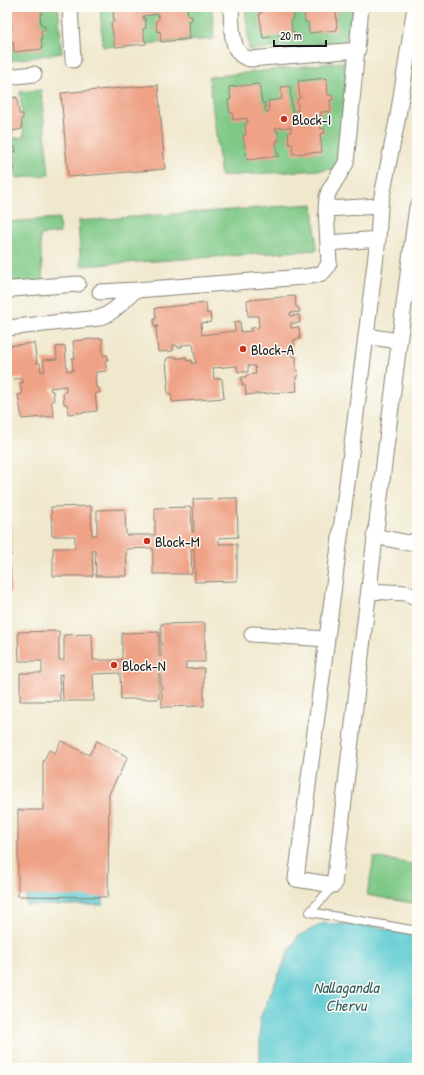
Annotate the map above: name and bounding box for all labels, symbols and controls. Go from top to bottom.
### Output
scale bar [274,22,326,48]
text: 20 m [280,27,302,44]
place label: Block-I [292,109,331,130]
marker: Block-I [279,114,289,124]
place label: Block-A [251,339,295,360]
marker: Block-A [238,344,248,354]
place label: Block-M [155,531,200,552]
marker: Block-M [142,536,152,546]
place label: Block-N [122,655,166,676]
marker: Block-N [109,660,119,670]
water label: Nallagandla Chervu [313,976,380,1016]

